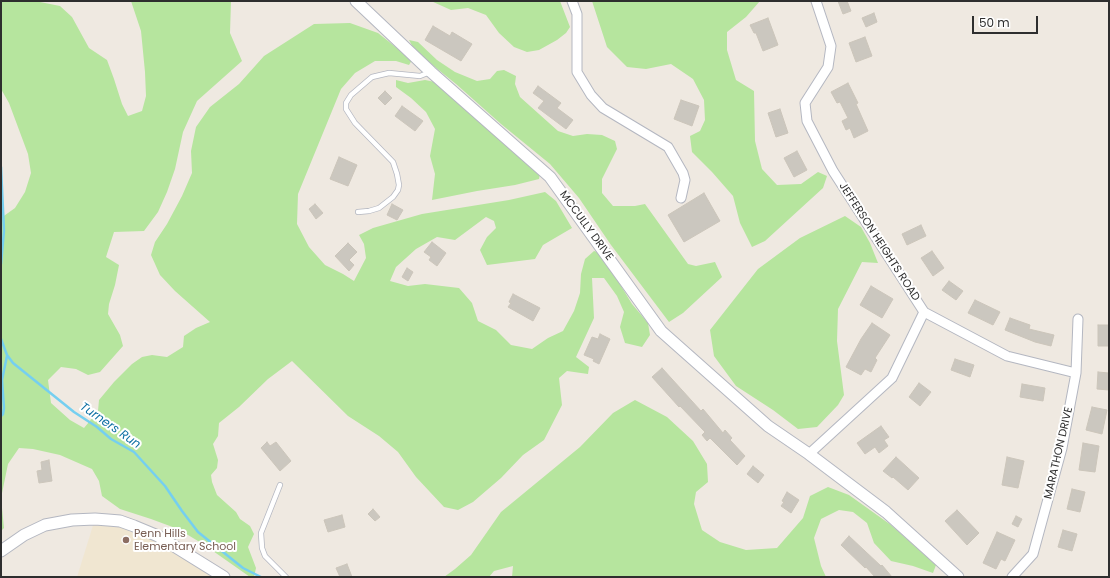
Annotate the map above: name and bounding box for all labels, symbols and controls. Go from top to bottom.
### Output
scale bar [974,8,1040,34]
text: 50 m [979,14,1010,31]
street label: JEFFERSON HEIGHTS ROAD [836,180,922,304]
street label: MCCULLY DRIVE [556,189,616,263]
water label: Turners Run [77,400,143,452]
street label: MARATHON DRIVE [1042,406,1076,500]
place label: Penn Hills Elementary School [134,527,236,553]
marker: Penn Hills Elementary School [121,535,131,545]

